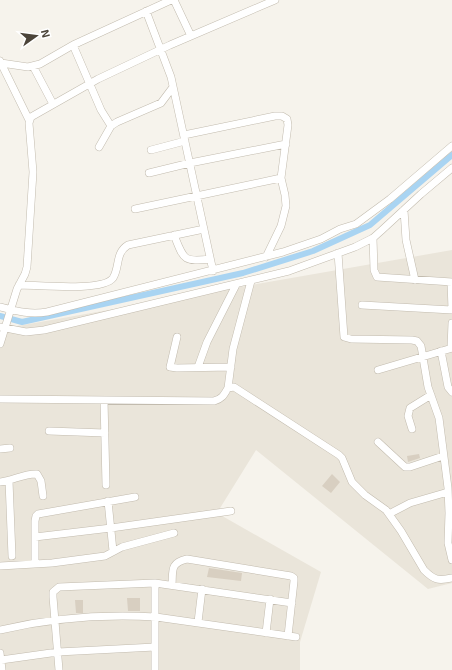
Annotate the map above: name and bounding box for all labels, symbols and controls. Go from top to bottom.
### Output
north arrow [16,16,56,56]
text: N [39,28,53,39]

